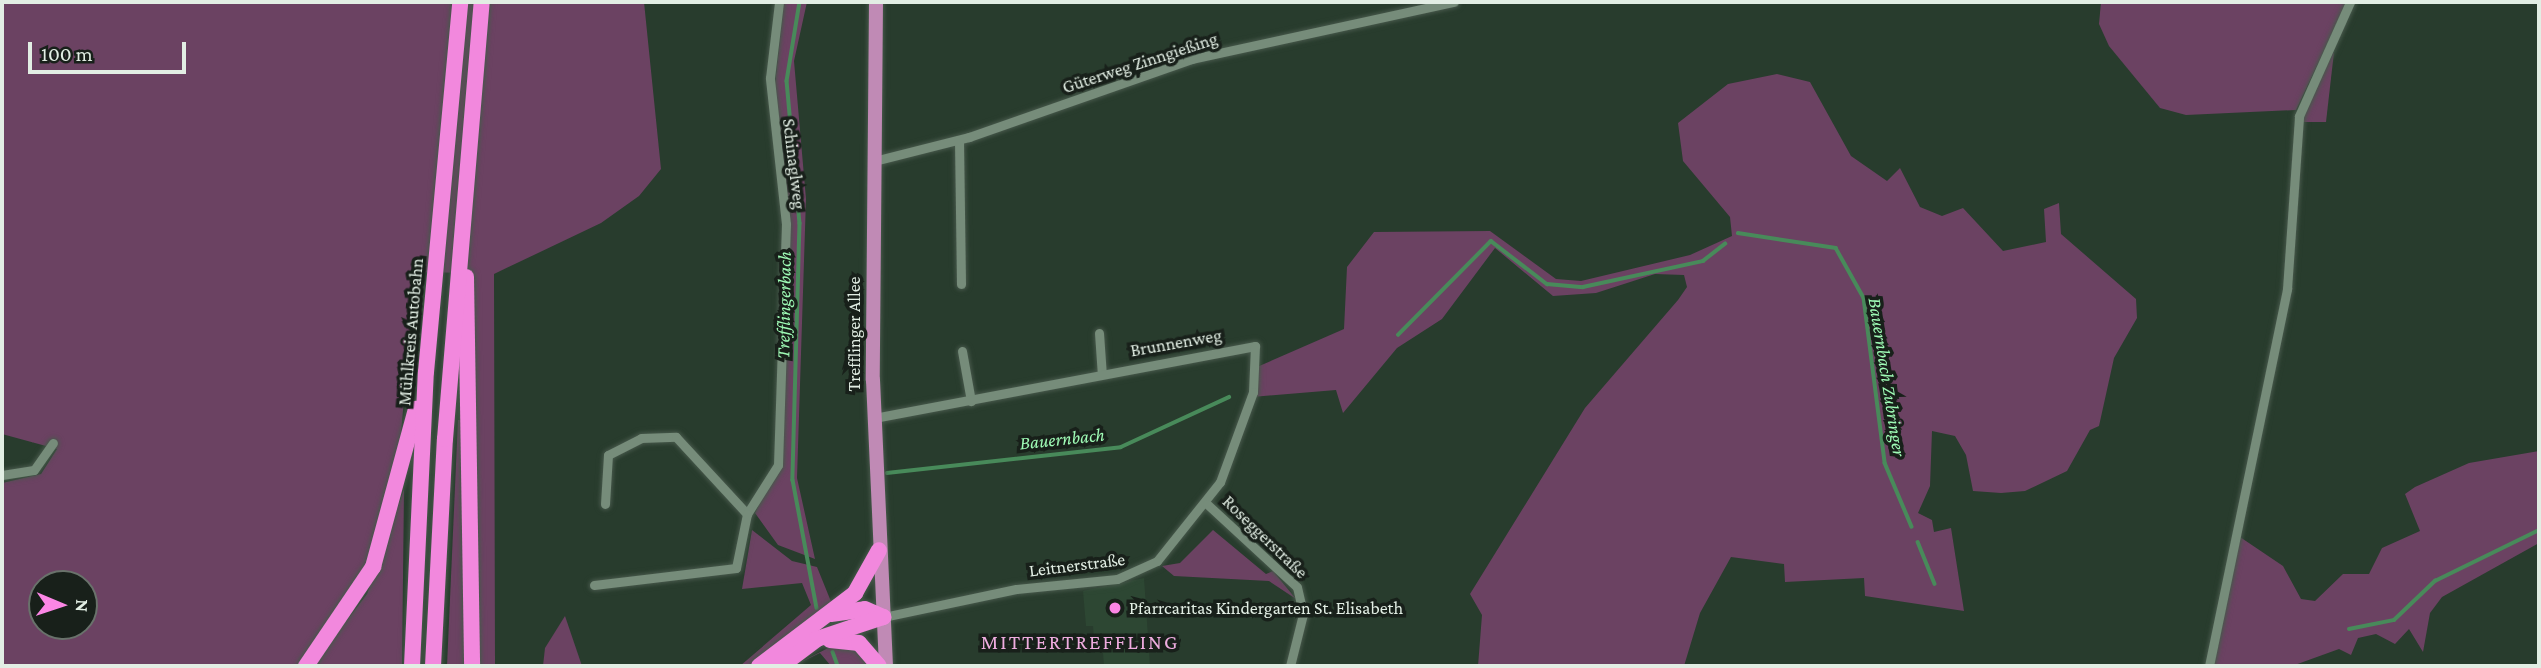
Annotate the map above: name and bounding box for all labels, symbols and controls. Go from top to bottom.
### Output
scale bar [32,28,189,72]
street label: Güterweg Zinngießing [1060,28,1220,98]
text: 100 m [41,42,93,66]
street label: Schinaglweg [778,117,810,211]
water label: Trefflingerbach [772,251,796,359]
street label: Mühlkreis Autobahn [394,257,428,407]
street label: Trefflinger Allee [843,277,865,391]
water label: Bauernbach Zubringer [1863,296,1911,458]
street label: Brunnenweg [1129,324,1223,362]
water label: Bauernbach [1018,423,1106,455]
street label: Roseggerstraße [1218,491,1312,583]
street label: Leitnerstraße [1028,548,1126,582]
north arrow [28,570,98,640]
place label: Pfarrcaritas Kindergarten St. Elisabeth [1129,597,1403,619]
text: N [72,599,93,613]
marker: Pfarrcaritas Kindergarten St. Elisabeth [1107,600,1123,616]
district label: MITTERTREFFLING [983,629,1177,655]

